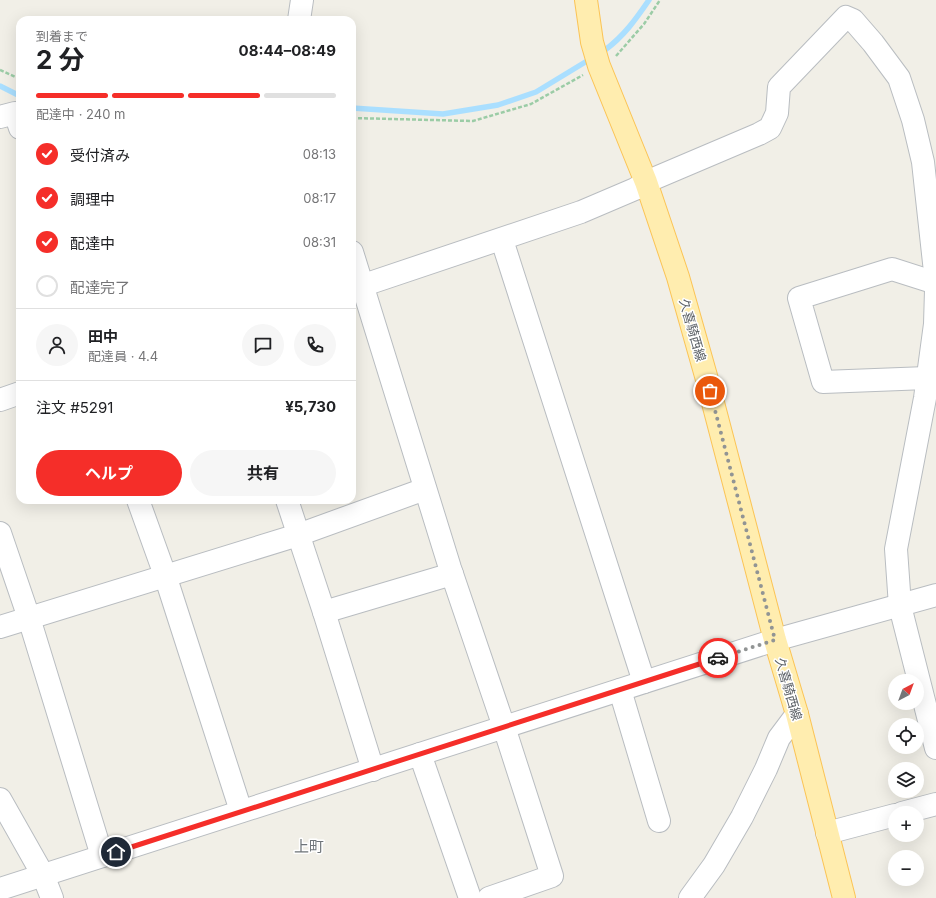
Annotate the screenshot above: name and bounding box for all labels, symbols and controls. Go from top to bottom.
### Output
text: 到着まで [36,28,88,44]
text: 08:44–08:49 [239,41,336,60]
text: 2 分 [36,44,85,75]
text: 配達中 · 240 m [36,106,125,122]
icon: check [36,143,58,165]
text: 受付済み [70,146,130,165]
text: 08:13 [303,146,336,162]
icon: check [36,187,58,209]
text: 調理中 [70,190,115,209]
text: 08:17 [303,190,336,206]
icon: check [36,231,58,253]
text: 配達中 [70,234,115,253]
text: 08:31 [303,234,336,250]
text: 配達完了 [70,278,130,297]
street label: 久喜騎西線 [676,297,710,363]
button: person [36,324,78,366]
button: chat [242,324,284,366]
button: phone [294,324,336,366]
text: 田中 [88,327,118,346]
text: 配達員 · 4.4 [88,348,158,364]
pin [693,374,727,408]
icon: bag [699,380,721,402]
text: ¥5,730 [285,397,336,416]
text: 注文 #5291 [36,398,113,417]
button: ヘルプ [36,450,182,496]
button: 共有 [190,450,336,496]
courier [698,638,738,678]
icon: car [707,647,729,669]
street label: 久喜騎西線 [772,656,806,722]
north arrow [888,674,924,710]
map controls [888,674,924,886]
button: locate [888,718,924,754]
button: layers [888,762,924,798]
button: + [888,806,924,842]
pin [99,835,133,869]
district label: 上町 [294,837,324,856]
icon: home [105,841,127,863]
button: − [888,850,924,886]

